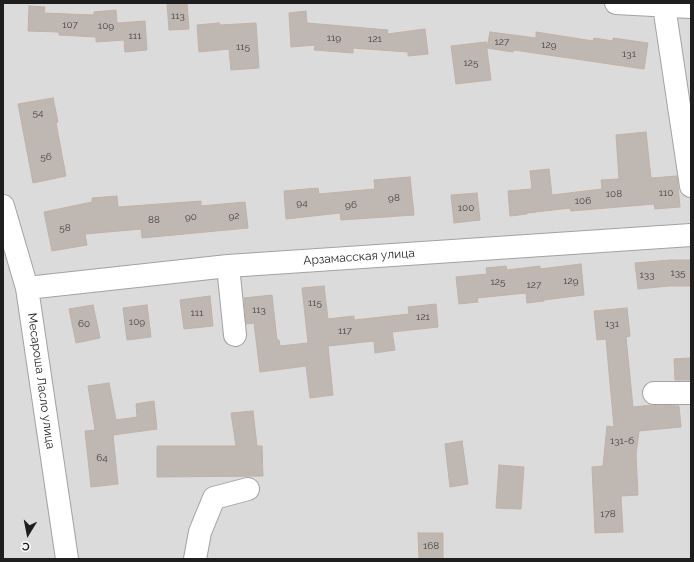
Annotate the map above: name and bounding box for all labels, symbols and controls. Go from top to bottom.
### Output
house number: 113 [171,10,185,22]
house number: 107 [62,19,78,31]
house number: 109 [98,20,114,32]
house number: 111 [129,30,141,42]
house number: 119 [327,32,341,44]
house number: 121 [368,33,382,45]
house number: 127 [495,36,509,48]
house number: 129 [541,39,557,51]
house number: 115 [236,41,250,53]
house number: 131 [622,48,636,60]
house number: 125 [464,57,478,69]
house number: 54 [33,107,43,119]
house number: 56 [40,151,52,163]
house number: 110 [659,187,673,199]
house number: 108 [606,188,622,200]
house number: 98 [388,192,400,204]
house number: 106 [575,195,591,207]
house number: 94 [296,197,308,209]
house number: 96 [345,199,357,211]
house number: 100 [458,202,474,214]
house number: 92 [228,210,240,222]
house number: 90 [185,211,197,223]
house number: 88 [148,214,160,226]
house number: 58 [59,222,71,234]
street label: Арзамасская улица [303,246,415,268]
house number: 135 [670,267,686,279]
house number: 133 [640,269,654,281]
house number: 129 [563,275,579,287]
house number: 125 [491,276,505,288]
house number: 127 [527,279,541,291]
house number: 115 [308,297,322,309]
house number: 113 [252,304,266,316]
house number: 111 [191,307,203,319]
house number: 121 [416,311,430,323]
street label: Месароша Ласло улица [24,312,58,450]
house number: 109 [129,316,145,328]
house number: 60 [78,318,90,330]
house number: 131 [605,318,619,330]
house number: 117 [338,325,352,337]
house number: 131-б [610,435,634,447]
house number: 64 [96,452,108,464]
house number: 178 [600,508,616,520]
north arrow [8,514,48,554]
text: С [21,539,31,553]
house number: 168 [423,540,439,552]

